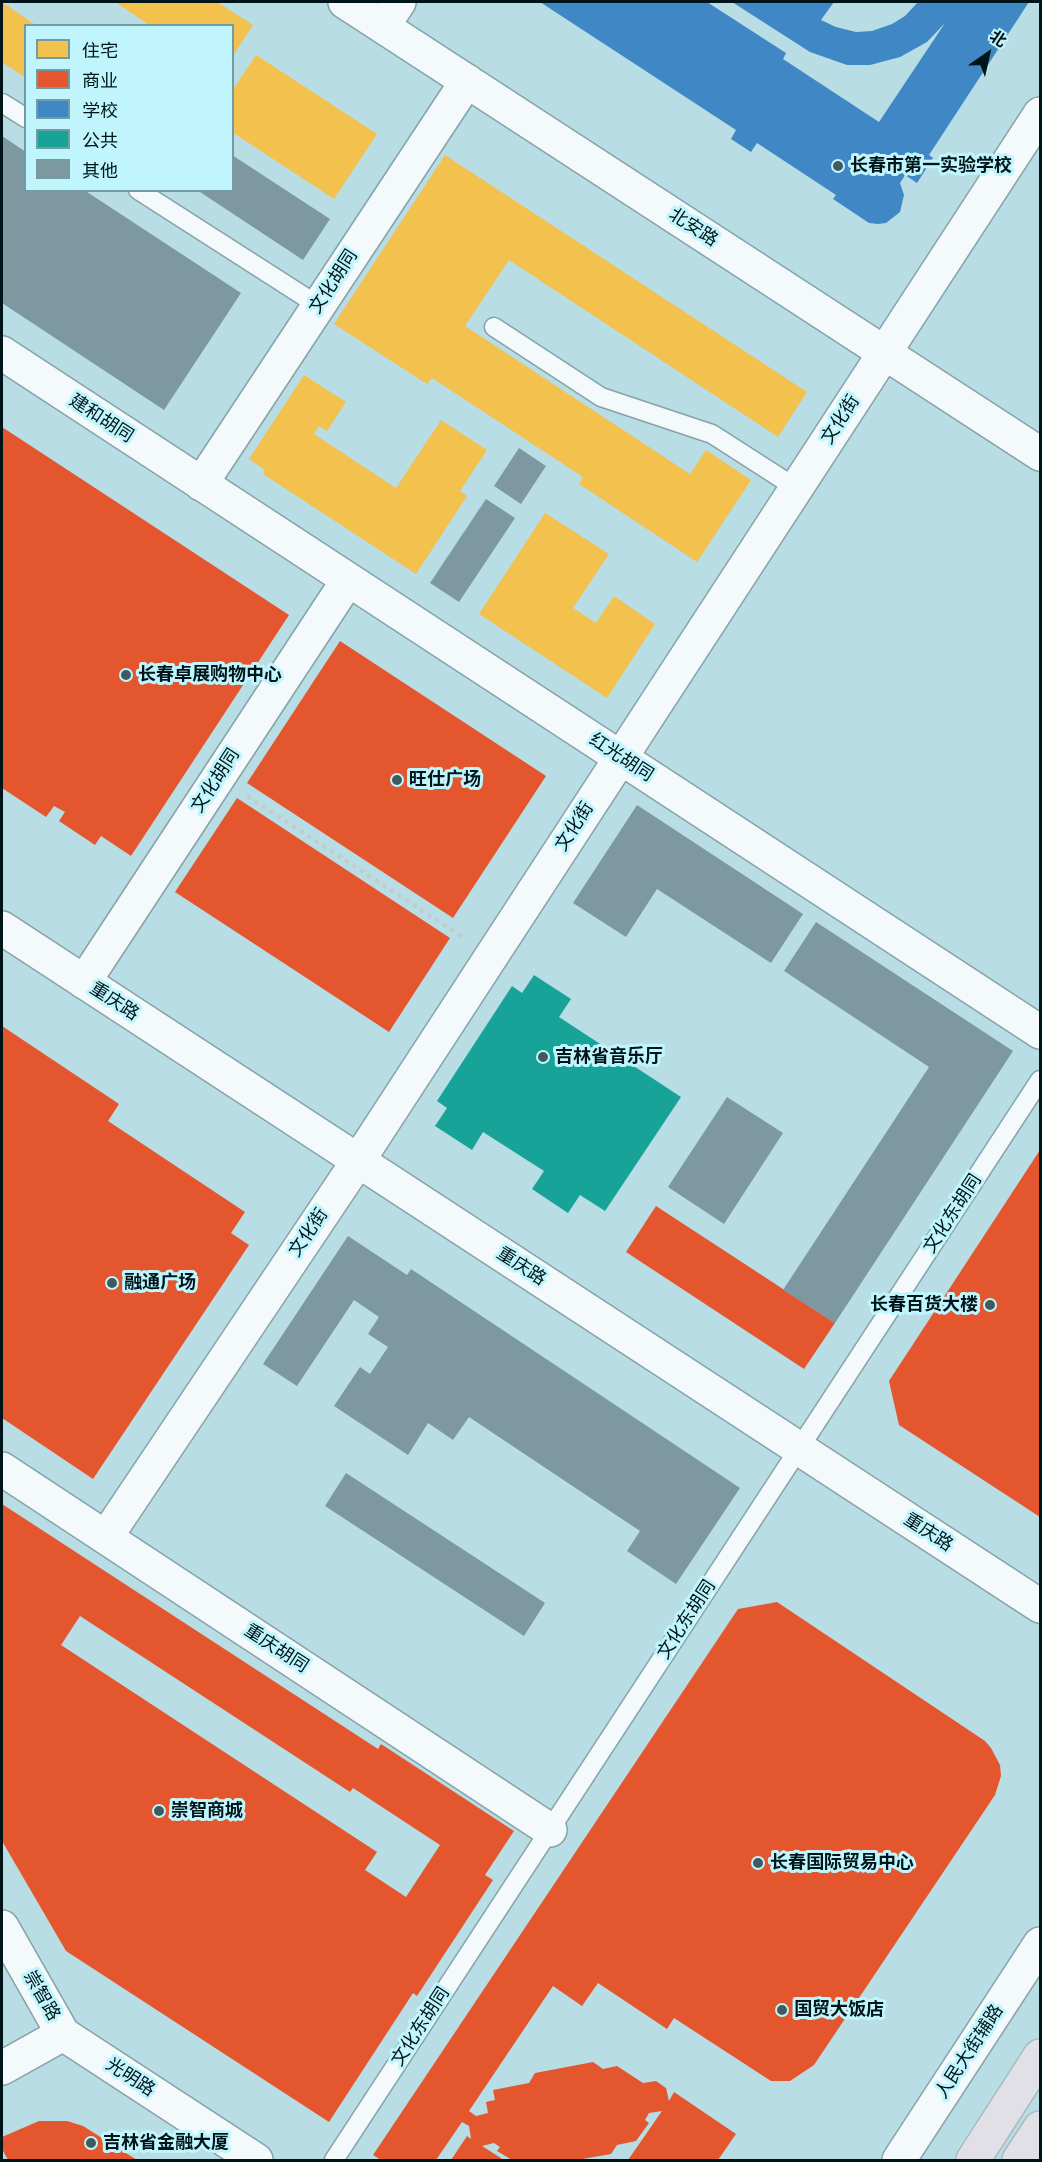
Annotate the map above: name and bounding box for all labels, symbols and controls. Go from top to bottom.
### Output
legend [24,24,234,192]
north arrow [958,24,1018,84]
text: 北 [986,26,1010,52]
text: 住宅 [82,40,118,62]
text: 商业 [82,70,118,92]
text: 学校 [82,100,118,122]
text: 公共 [82,130,118,152]
place label: 长春市第一实验学校 [850,155,1012,177]
marker: 长春市第一实验学校 [831,159,845,173]
text: 其他 [82,160,118,182]
street label: 北安路 [664,204,722,252]
street label: 文化胡同 [305,246,363,318]
street label: 建和胡同 [65,390,137,448]
street label: 文化街 [817,391,865,449]
place label: 长春卓展购物中心 [138,664,282,686]
marker: 长春卓展购物中心 [119,668,133,682]
street label: 红光胡同 [585,729,657,787]
street label: 文化胡同 [187,745,245,817]
place label: 旺仕广场 [409,769,481,791]
marker: 旺仕广场 [390,773,404,787]
street label: 文化街 [551,798,599,856]
street label: 重庆路 [85,978,143,1026]
place label: 吉林省音乐厅 [555,1046,663,1068]
marker: 吉林省音乐厅 [536,1050,550,1064]
street label: 文化东胡同 [919,1170,987,1258]
street label: 文化街 [285,1205,333,1261]
street label: 重庆路 [492,1243,550,1291]
place label: 融通广场 [124,1272,196,1294]
marker: 融通广场 [105,1276,119,1290]
place label: 长春百货大楼 [870,1294,978,1316]
marker: 长春百货大楼 [983,1298,997,1312]
street label: 重庆路 [899,1509,957,1557]
street label: 文化东胡同 [653,1576,721,1664]
street label: 重庆胡同 [240,1620,312,1678]
place label: 崇智商城 [171,1800,243,1822]
marker: 崇智商城 [152,1804,166,1818]
place label: 长春国际贸易中心 [770,1852,914,1874]
marker: 长春国际贸易中心 [751,1856,765,1870]
street label: 崇智路 [18,1967,64,2025]
street label: 文化东胡同 [387,1983,455,2071]
place label: 国贸大饭店 [794,1999,884,2021]
street label: 人民大街辅路 [932,2001,1008,2103]
marker: 国贸大饭店 [775,2003,789,2017]
street label: 光明路 [101,2054,159,2102]
place label: 吉林省金融大厦 [103,2132,229,2154]
marker: 吉林省金融大厦 [84,2136,98,2150]

